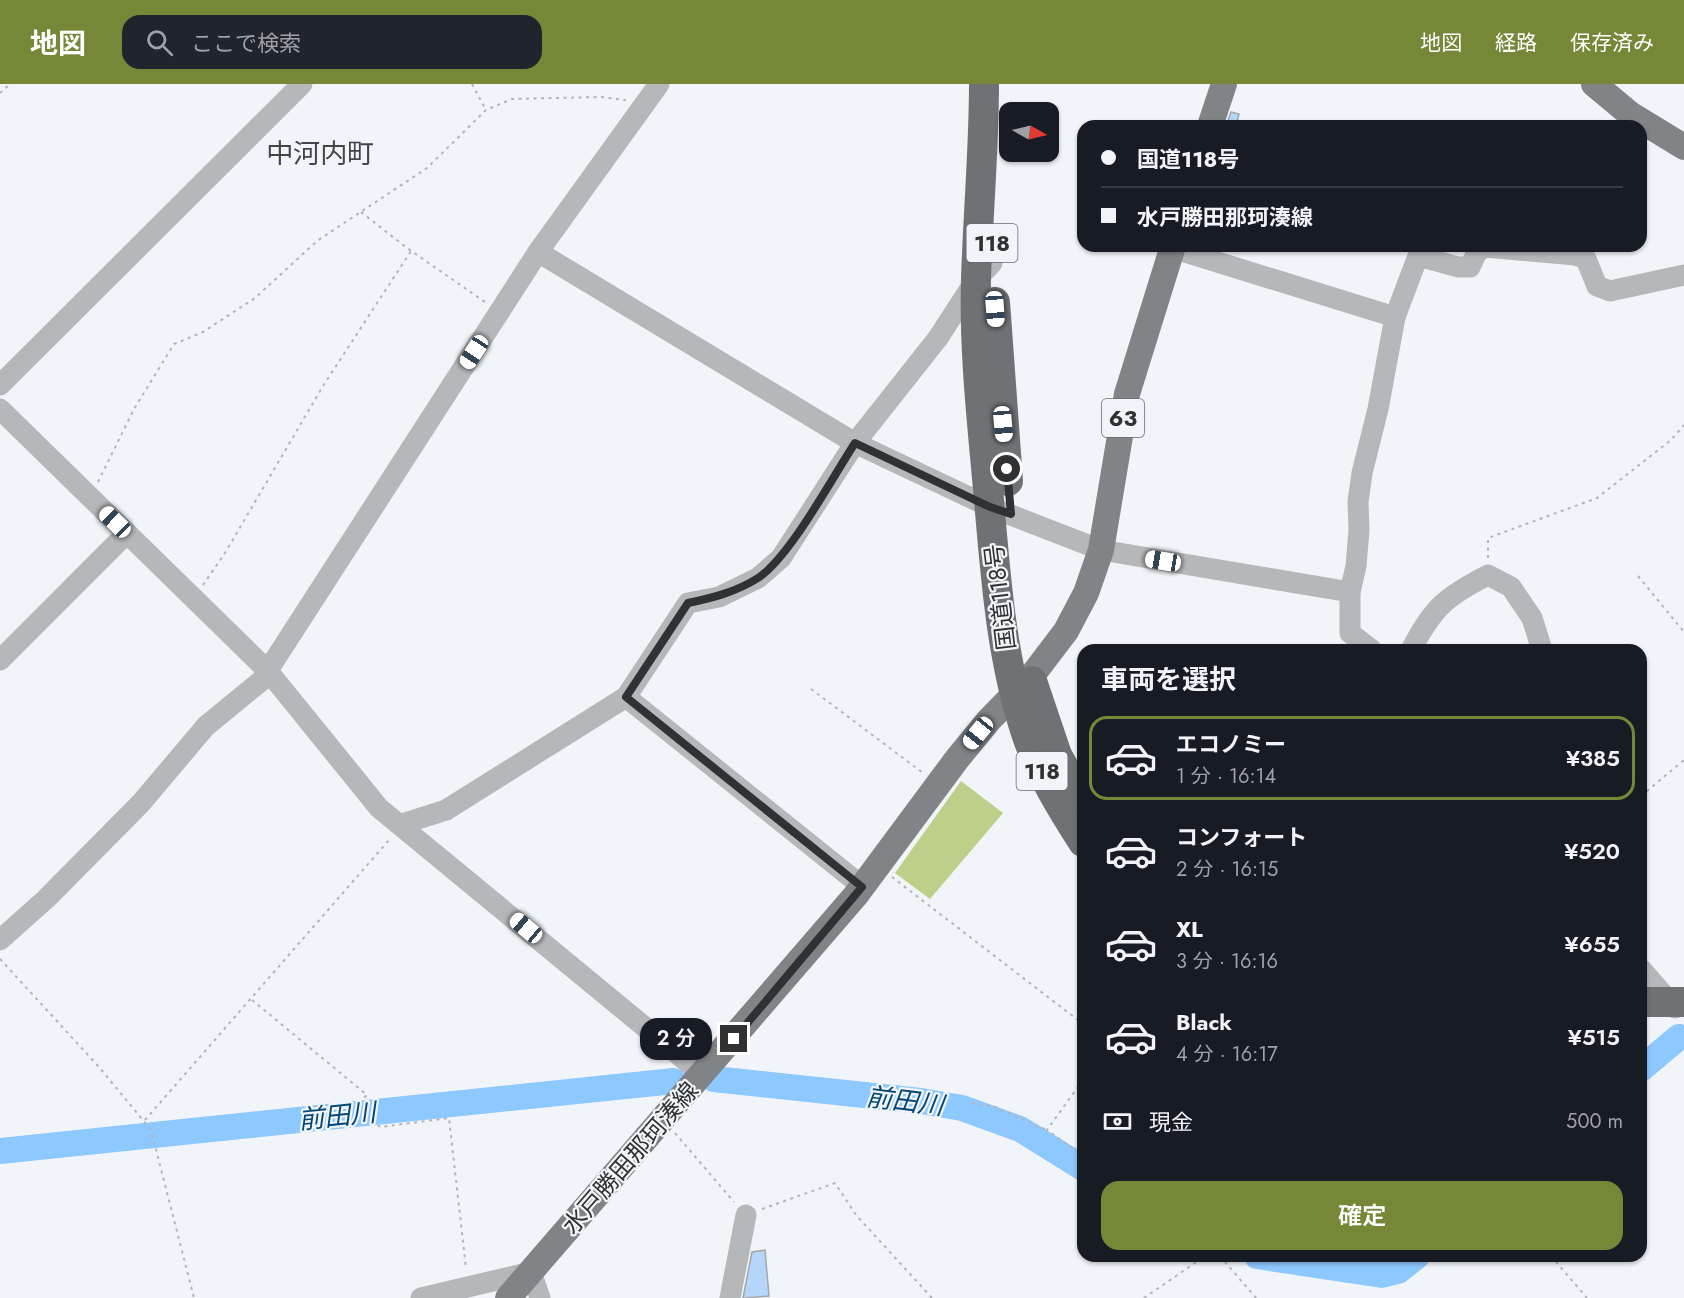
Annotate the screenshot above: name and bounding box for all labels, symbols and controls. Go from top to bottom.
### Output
search box [122,15,542,69]
text: 地図 [30,23,86,64]
icon: search [143,26,176,59]
text: ここで検索 [191,27,301,59]
text: 地図 [1420,28,1462,58]
text: 経路 [1495,28,1537,58]
text: 保存済み [1570,28,1654,58]
north arrow [999,102,1059,162]
map controls [999,102,1059,162]
district label: 中河内町 [266,134,374,173]
text: 国道118号 [1137,143,1239,175]
text: 水戸勝田那珂湊線 [1137,201,1313,233]
road number: 118 [966,224,1018,262]
car [985,290,1005,328]
car [457,332,491,372]
road number: 63 [1102,399,1144,437]
car [992,405,1014,443]
route start [993,455,1020,482]
car [96,503,134,541]
street label: 国道118号 [976,542,1024,652]
car [1144,549,1182,573]
text: 車両を選択 [1101,660,1236,699]
car [960,713,996,753]
text: エコノミー [1176,728,1286,760]
icon: car [1104,731,1158,785]
text: ¥385 [1566,742,1620,774]
road number: 118 [1016,752,1068,790]
text: 1 分 · 16:14 [1176,762,1276,791]
text: コンフォート [1176,821,1307,853]
icon: car [1104,824,1158,878]
text: ¥520 [1564,835,1620,867]
text: 2 分 · 16:15 [1176,855,1278,884]
car [506,910,546,946]
text: XL [1176,913,1203,945]
icon: car [1104,917,1158,971]
text: ¥655 [1565,928,1620,960]
text: 3 分 · 16:16 [1176,947,1278,976]
text: Black [1176,1006,1232,1038]
icon: car [1104,1010,1158,1064]
callout: 2 分 [641,1018,713,1060]
text: ¥515 [1568,1021,1620,1053]
text: 2 分 [657,1024,695,1053]
route end [720,1025,747,1052]
text: 4 分 · 16:17 [1176,1040,1278,1069]
street label: 水戸勝田那珂湊線 [554,1074,706,1242]
water label: 前田川 [864,1077,949,1125]
water label: 前田川 [296,1093,381,1139]
icon: cash [1101,1105,1134,1138]
text: 現金 [1149,1106,1193,1138]
text: 500 m [1566,1107,1623,1136]
button: 確定 [1101,1181,1623,1250]

